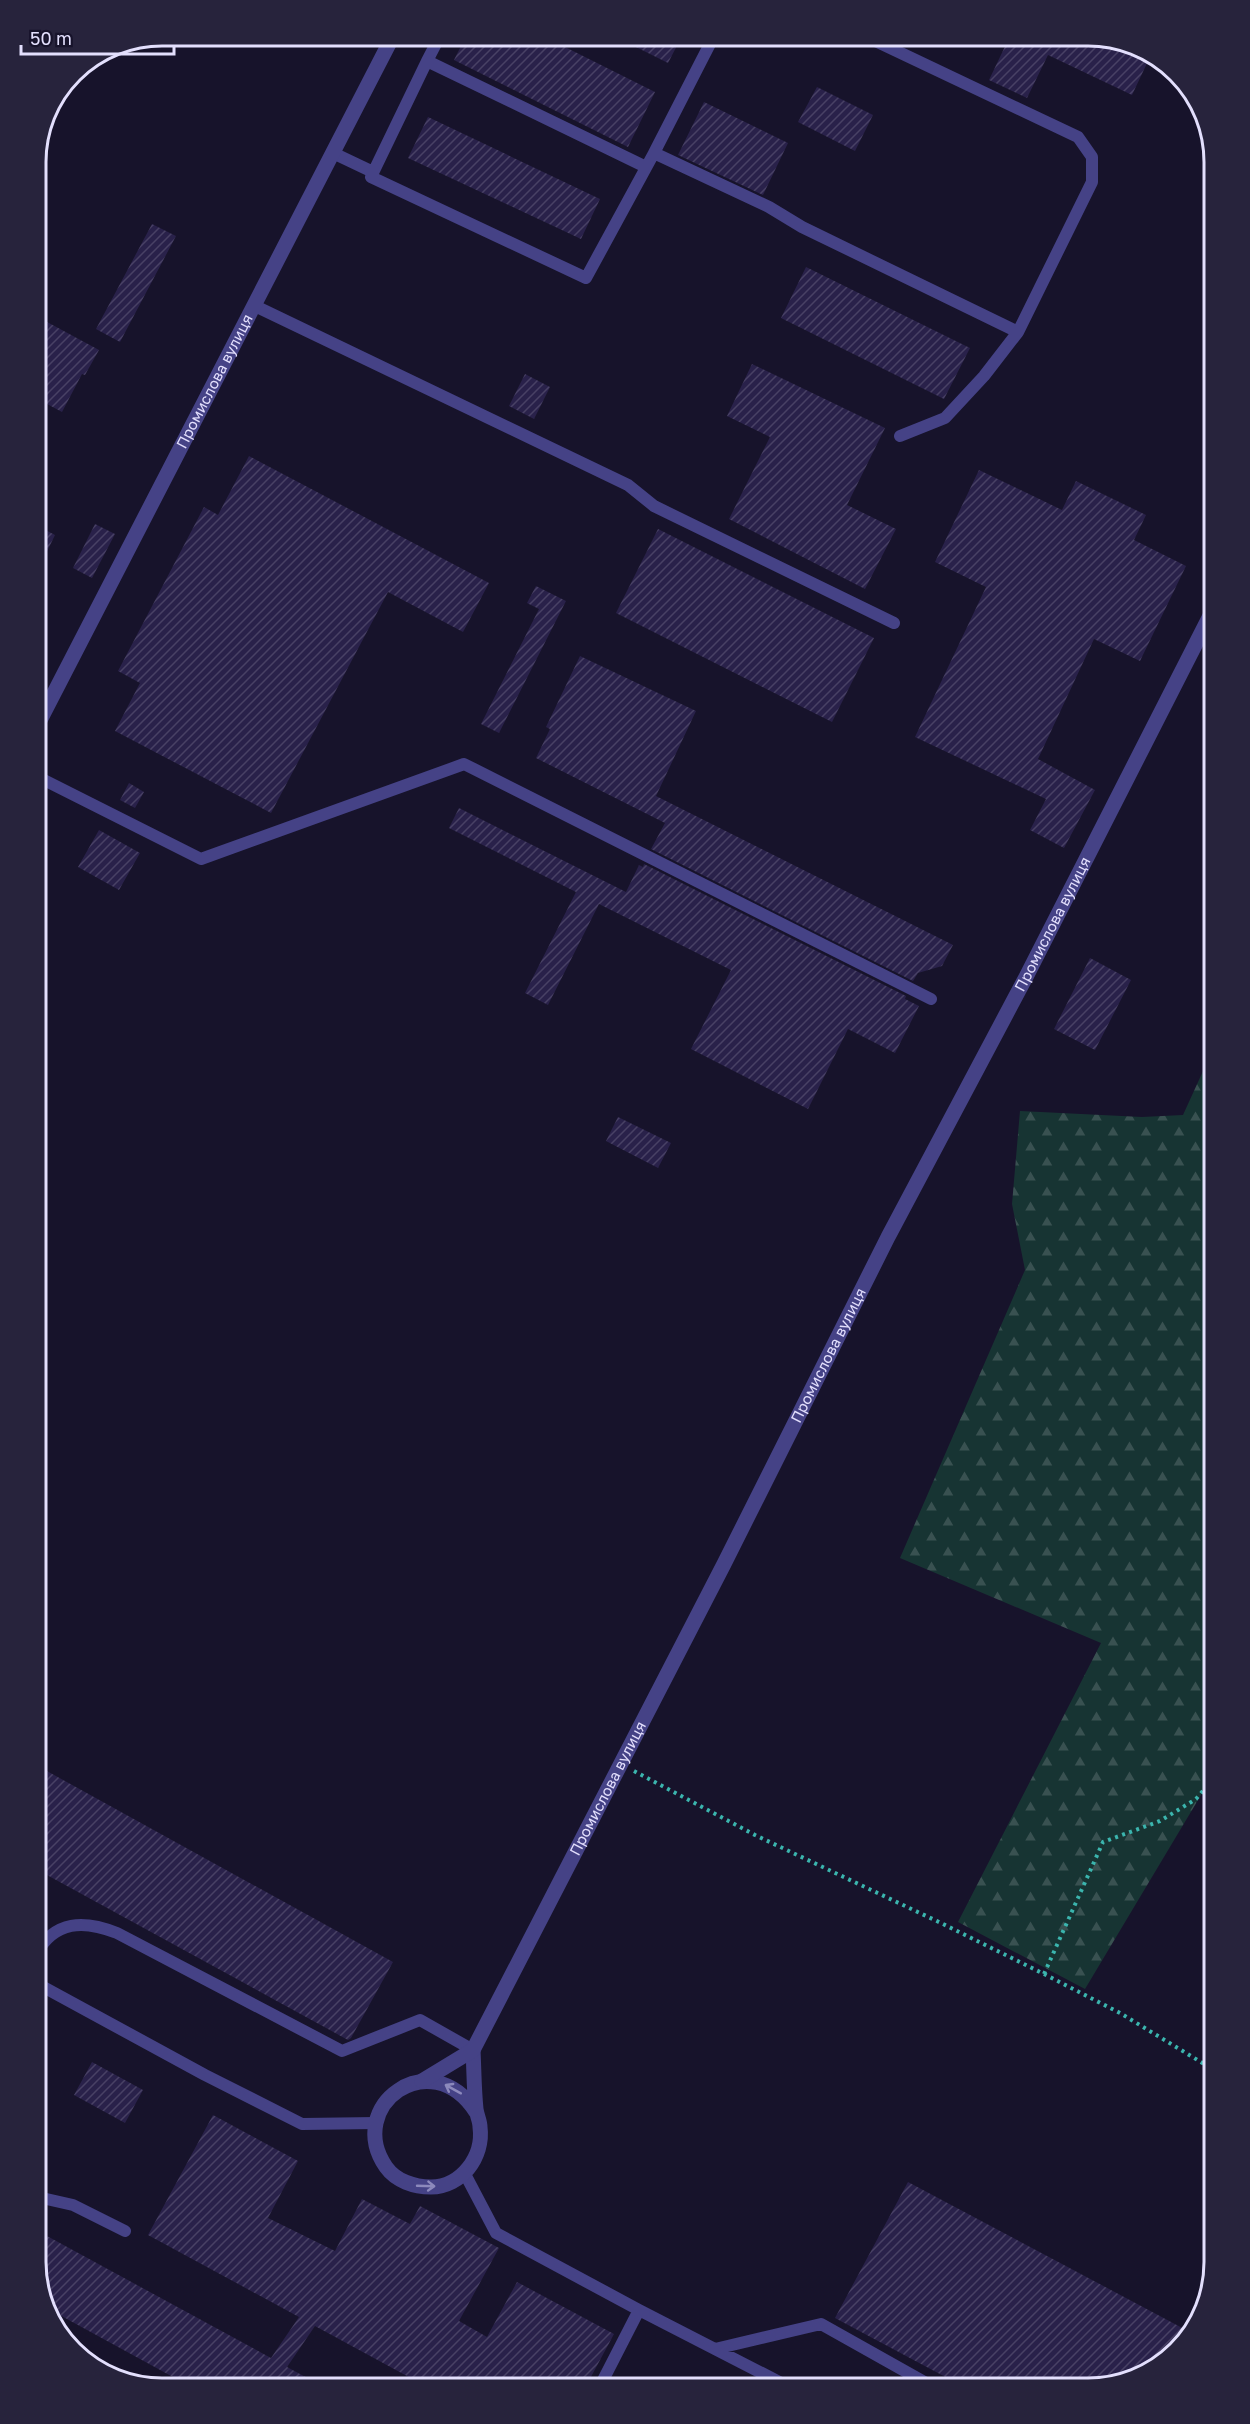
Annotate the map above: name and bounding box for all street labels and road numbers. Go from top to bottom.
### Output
street label: Промислова вулиця [172,311,256,451]
street label: Промислова вулиця [1010,854,1094,994]
street label: Промислова вулиця [786,1285,869,1425]
street label: Промислова вулиця [565,1718,649,1858]

